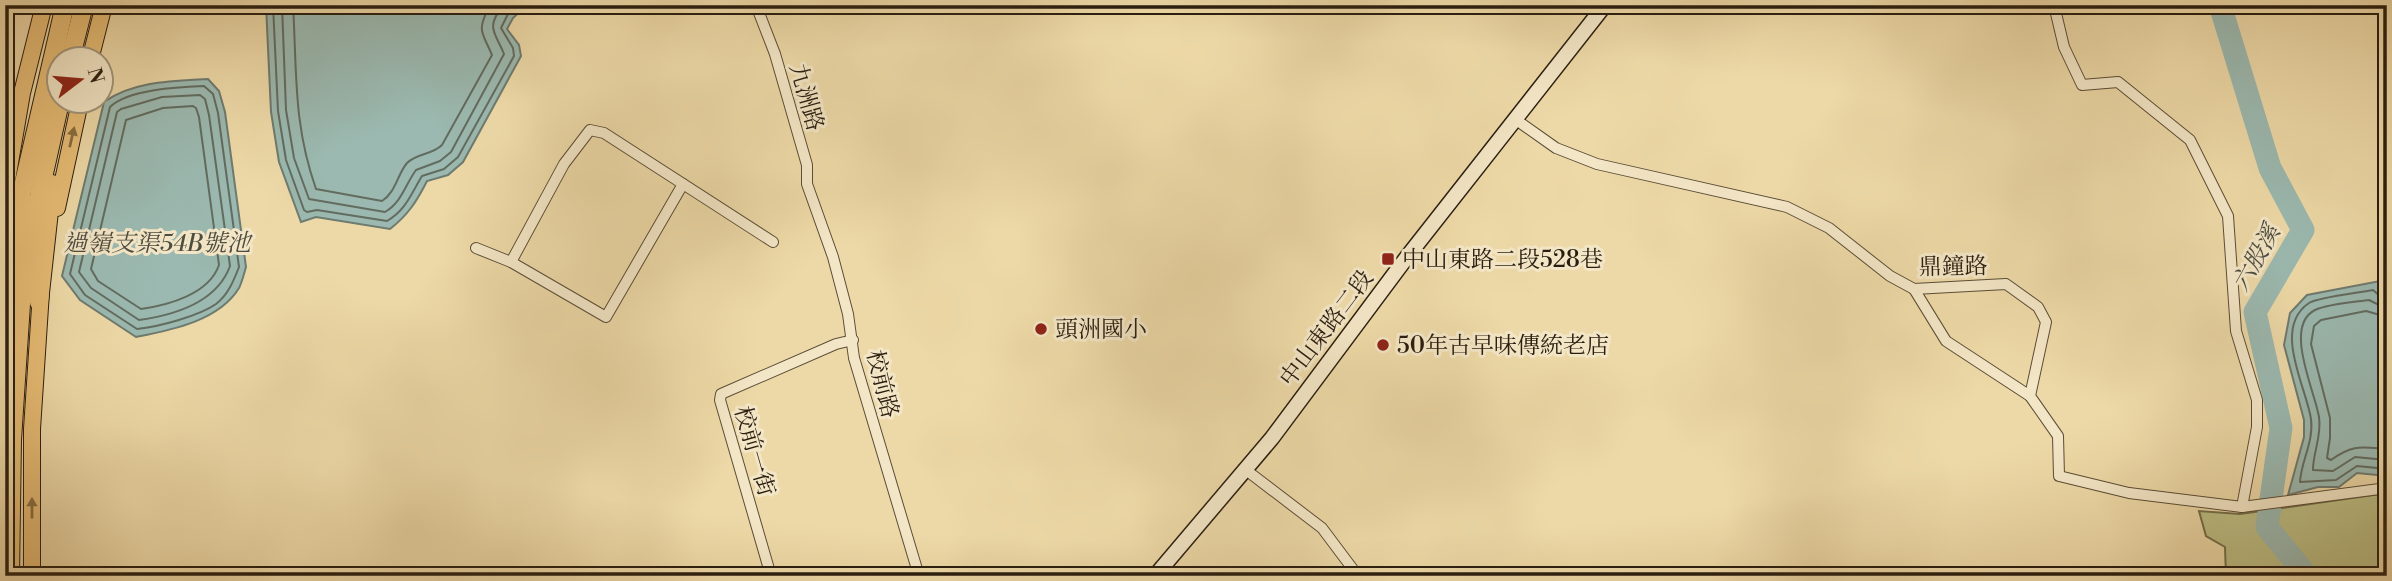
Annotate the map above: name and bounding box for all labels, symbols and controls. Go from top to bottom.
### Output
north arrow [46,46,116,116]
street label: 九洲路 [783,60,829,134]
text: N [82,65,109,86]
one-way arrow [67,125,78,147]
water label: 六股溪 [2226,217,2289,297]
water label: 過嶺支渠54B號池 [63,229,254,259]
place label: 中山東路二段528巷 [1402,246,1603,274]
marker: 中山東路二段528巷 [1380,251,1396,267]
street label: 鼎鐘路 [1918,252,1988,282]
street label: 中山東路二段 [1274,265,1380,392]
place label: 頭洲國小 [1055,316,1147,344]
marker: 頭洲國小 [1033,321,1049,337]
place label: 50年古早味傳統老店 [1397,332,1609,360]
marker: 50年古早味傳統老店 [1375,337,1391,353]
street label: 校前路 [860,347,904,421]
street label: 校前一街 [728,403,780,499]
one-way arrow [26,496,38,518]

